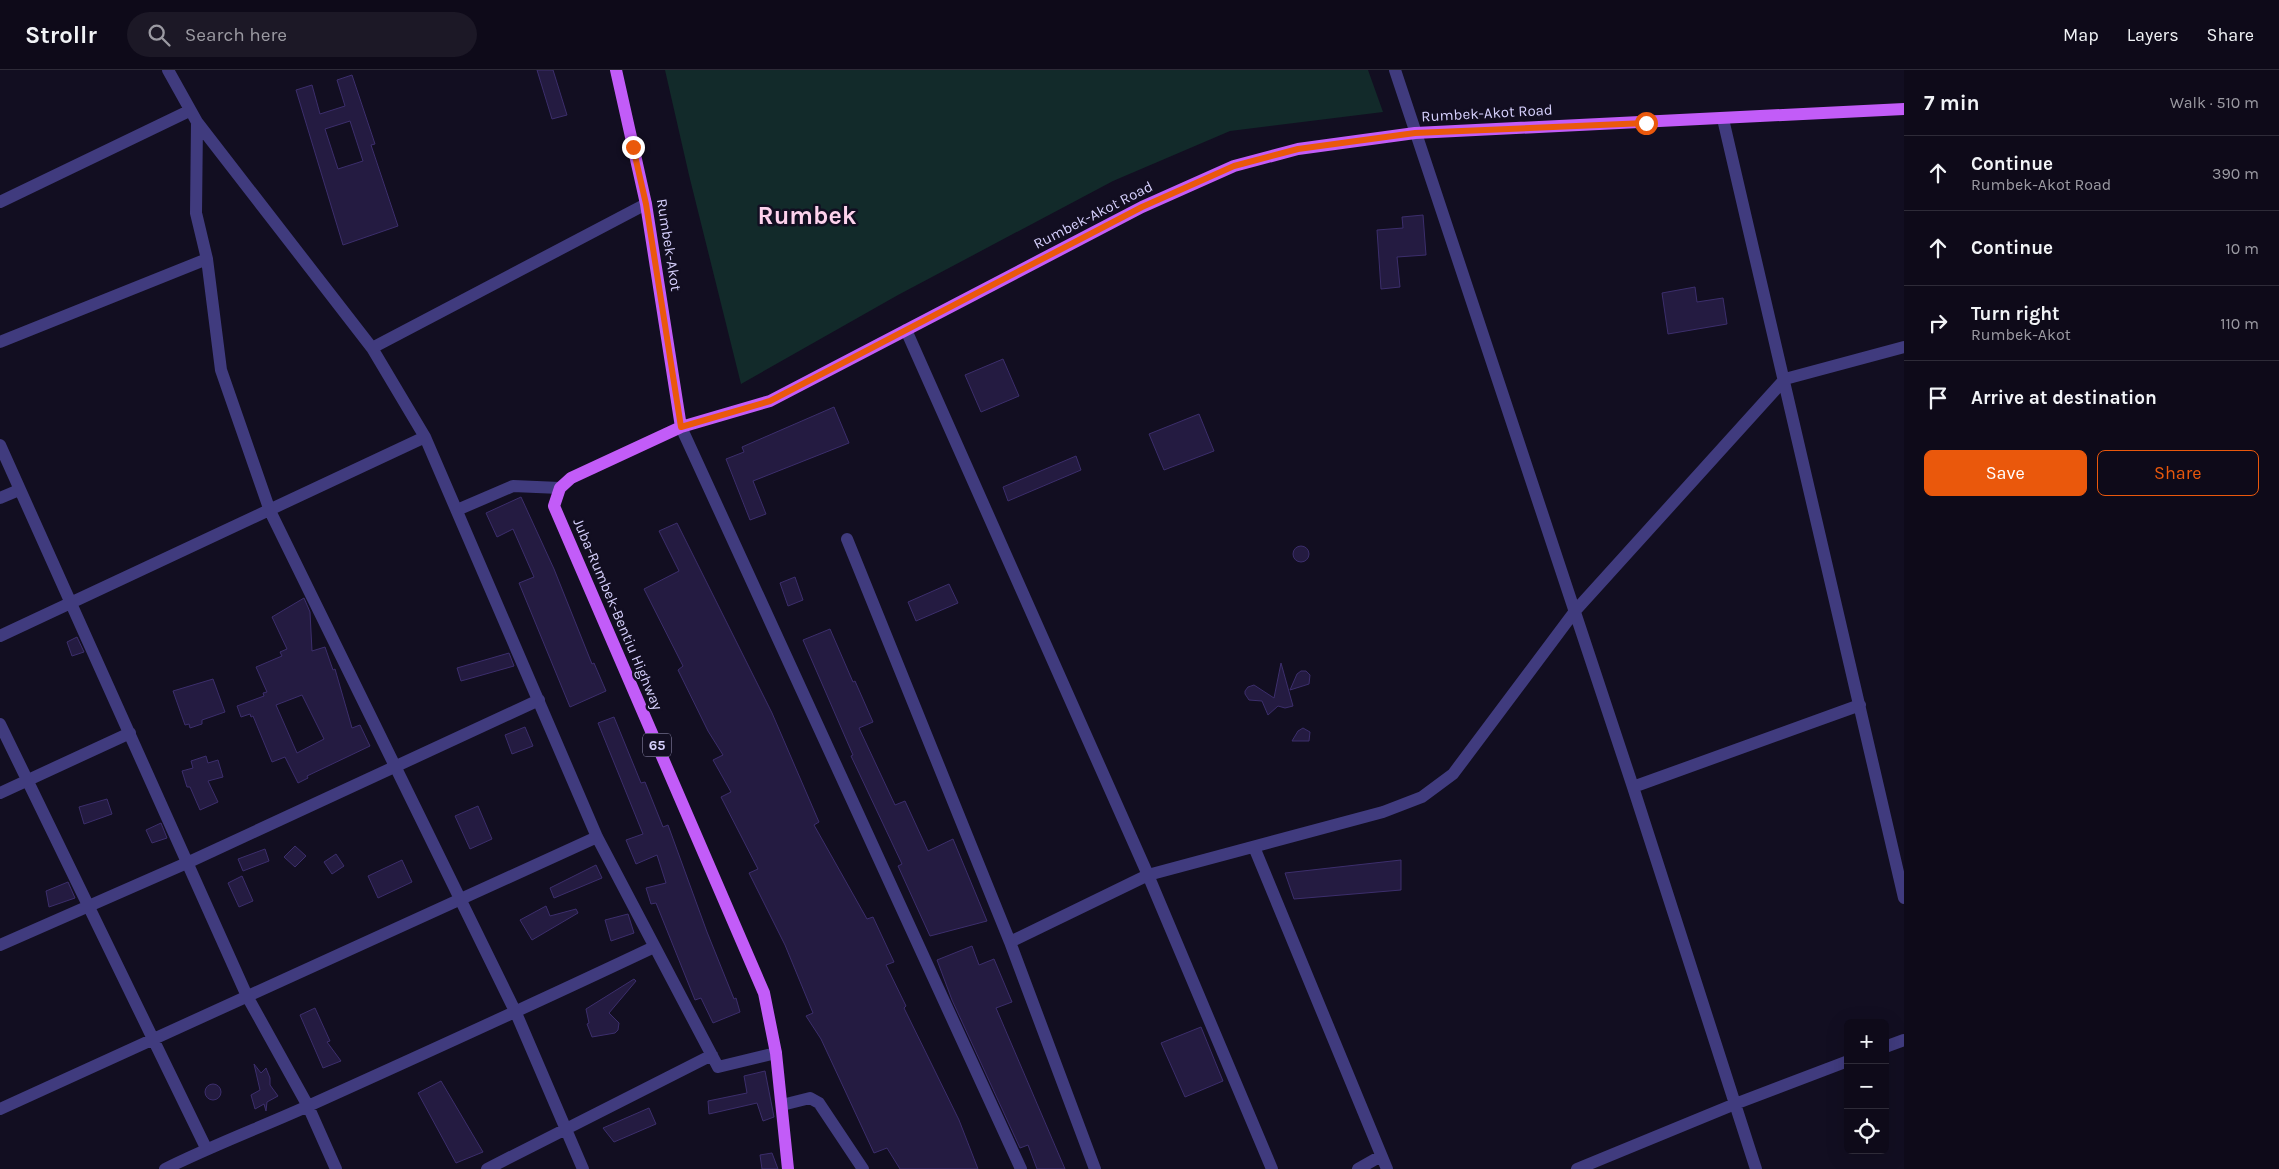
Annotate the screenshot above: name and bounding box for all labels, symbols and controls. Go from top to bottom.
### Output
search box [127,12,477,57]
text: Strollr [25,21,97,49]
icon: search [145,21,173,49]
text: Search here [185,24,287,46]
text: Map [2063,24,2099,46]
text: Layers [2127,24,2179,46]
text: Share [2207,24,2254,46]
text: 7 min [1924,91,1980,115]
text: Walk · 510 m [2170,93,2259,112]
street label: Rumbek-Akot Road [1421,101,1553,125]
route start [1635,112,1658,135]
route end [622,136,645,159]
text: Continue [1971,153,2053,175]
icon: ahead [1924,159,1952,187]
text: 390 m [2212,164,2259,183]
text: Rumbek-Akot Road [1971,175,2111,194]
street label: Rumbek-Akot Road [1030,177,1156,253]
street label: Rumbek-Akot [653,197,685,293]
district label: Rumbek [758,201,857,230]
icon: ahead [1924,234,1952,262]
text: Continue [1971,237,2053,259]
text: 10 m [2225,239,2259,258]
text: Turn right [1971,303,2060,325]
icon: right [1924,309,1952,337]
text: 110 m [2220,314,2259,333]
text: Rumbek-Akot [1971,325,2071,344]
icon: arrive [1924,384,1952,412]
text: Arrive at destination [1971,387,2157,409]
button: Save [1924,450,2087,496]
button: Share [2097,450,2259,496]
street label: Juba-Rumbek-Bentiu Highway [569,515,667,713]
road number: 65 [643,734,671,756]
map controls [1844,1019,1889,1154]
button: + [1844,1019,1889,1064]
button: − [1844,1064,1889,1109]
button: locate [1844,1109,1889,1154]

